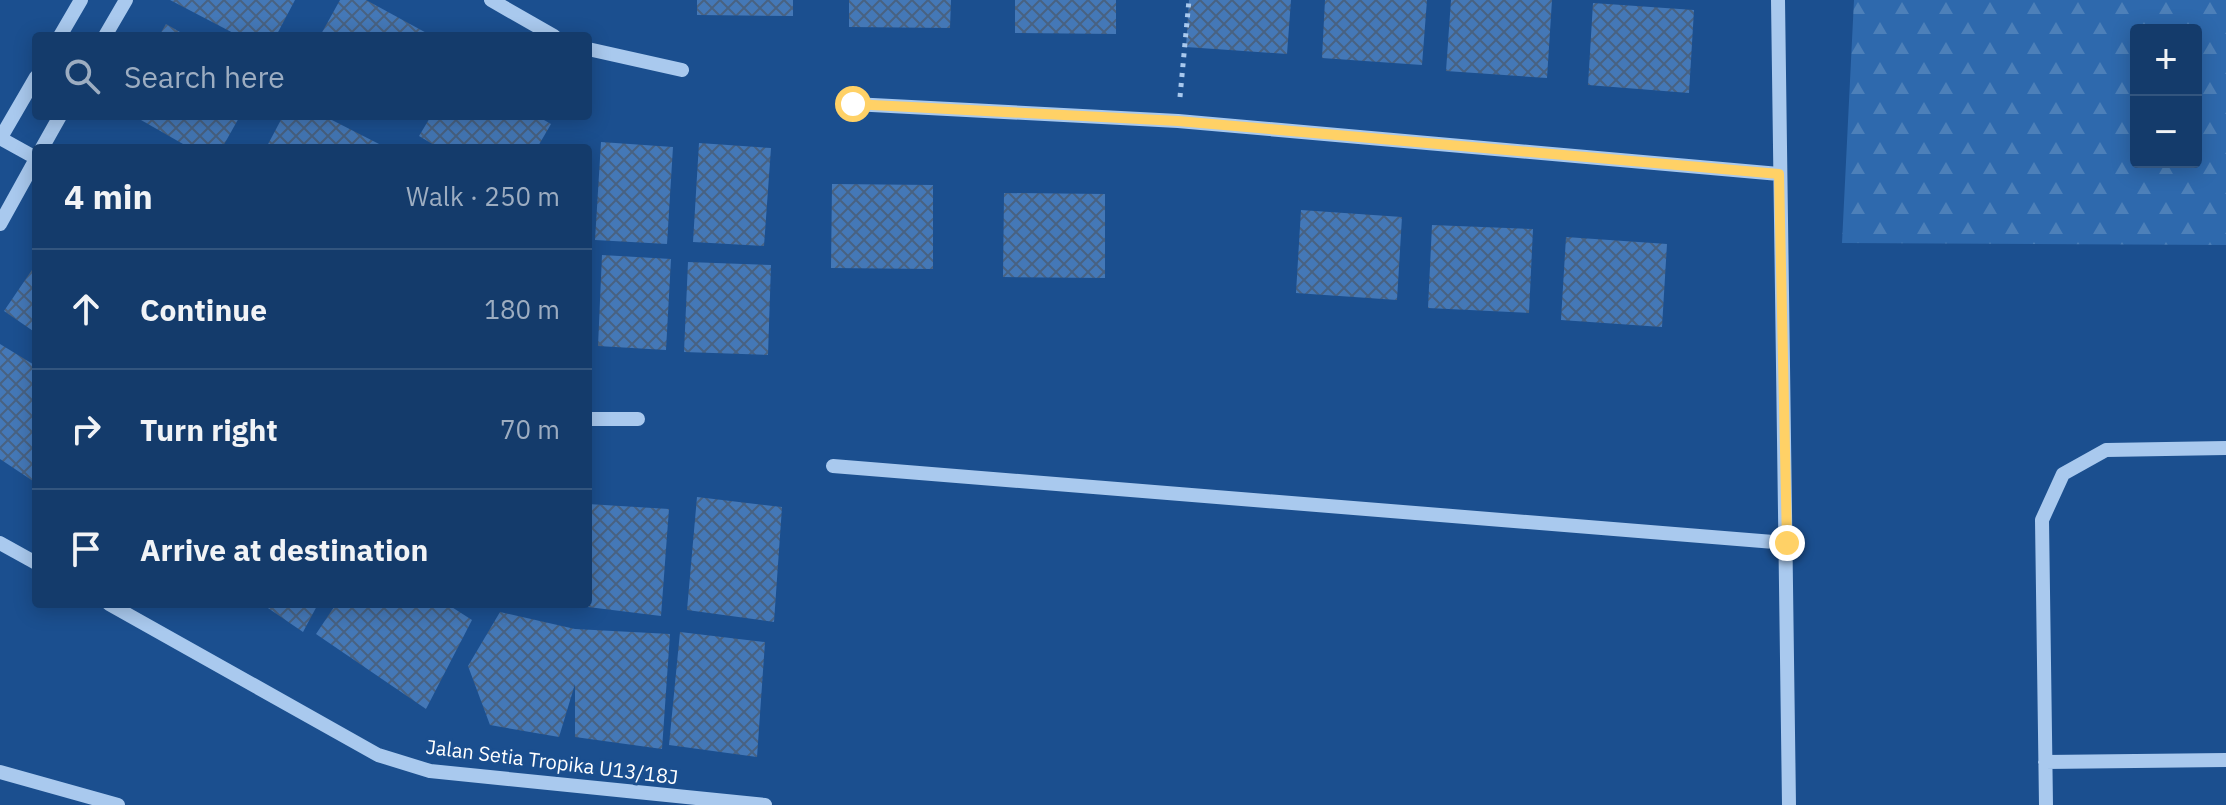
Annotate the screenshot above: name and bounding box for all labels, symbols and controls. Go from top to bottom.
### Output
map controls [2130,24,2202,168]
button: + [2130,24,2202,96]
search box [32,32,592,120]
icon: search [60,54,104,98]
text: Search here [124,57,285,96]
route start [835,86,871,122]
button: − [2130,96,2202,168]
text: 4 min [64,174,153,218]
text: Walk · 250 m [406,179,560,213]
icon: ahead [64,287,108,331]
text: Continue [140,290,267,329]
text: 180 m [484,292,560,326]
icon: right [64,407,108,451]
text: Turn right [140,410,278,449]
text: 70 m [500,412,560,446]
route end [1769,525,1805,561]
icon: arrive [64,527,108,571]
text: Arrive at destination [140,530,428,569]
street label: Jalan Setia Tropika U13/18J [424,733,680,790]

